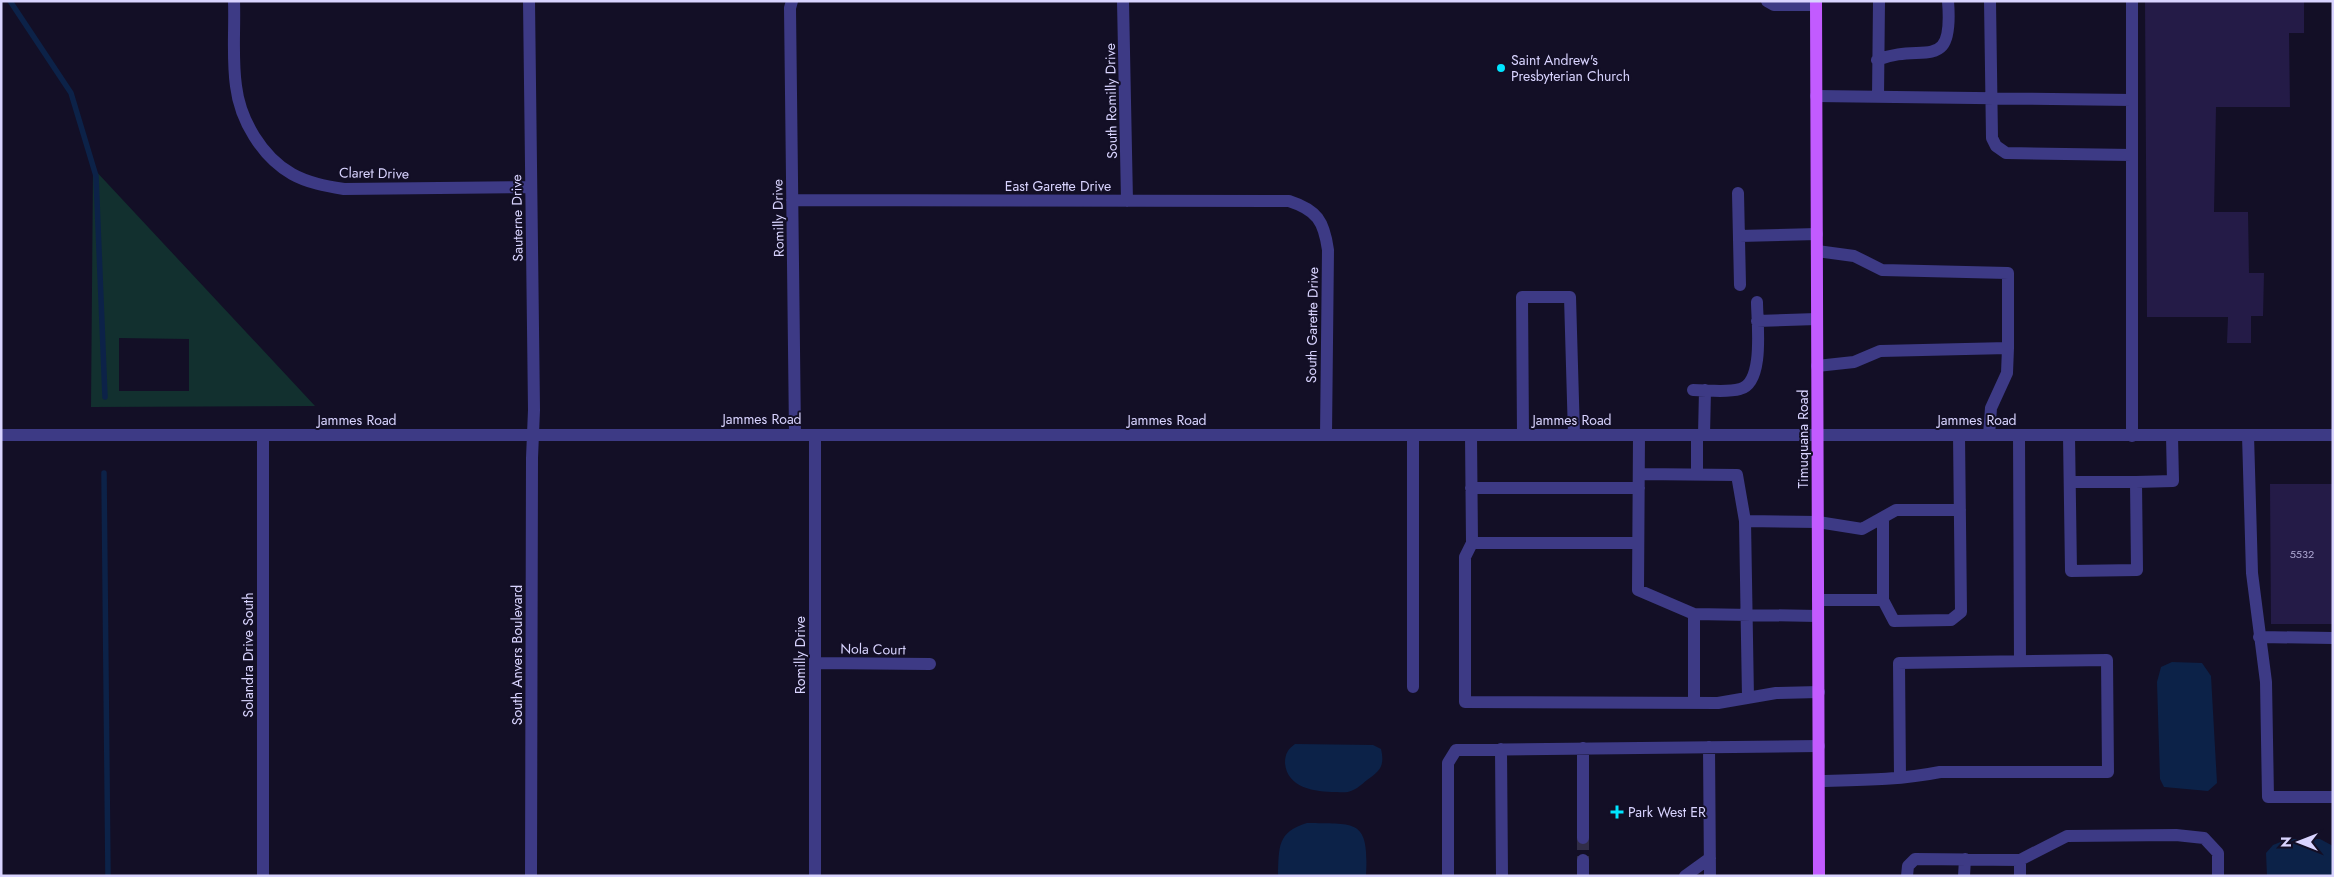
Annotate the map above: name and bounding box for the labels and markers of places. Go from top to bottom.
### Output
place label: Saint Andrew's Presbyterian Church [1511,50,1630,86]
marker: Saint Andrew's Presbyterian Church [1495,62,1507,74]
place label: Park West ER [1628,802,1706,822]
marker: Park West ER [1610,805,1624,819]

